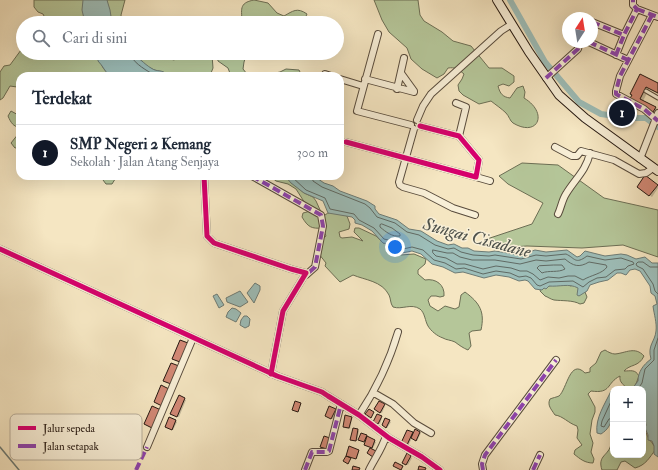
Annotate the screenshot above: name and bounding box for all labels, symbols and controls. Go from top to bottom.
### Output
north arrow [562,12,598,48]
search box [16,16,344,60]
icon: search [30,27,52,49]
text: Cari di sini [62,29,127,48]
text: Terdekat [32,88,92,109]
pin: 1 [609,98,635,128]
text: SMP Negeri 2 Kemang [70,135,211,154]
text: 1 [43,145,47,161]
text: 300 m [297,145,328,161]
text: Sekolah · Jalan Atang Senjaya [70,154,219,170]
water label: Sungai Cisadane [420,212,534,264]
your location [385,237,405,257]
map controls [610,386,646,458]
button: + [610,386,646,422]
legend [10,414,142,460]
text: Jalur sepeda [42,422,96,436]
button: − [610,422,646,458]
text: Jalan setapak [42,440,100,454]

